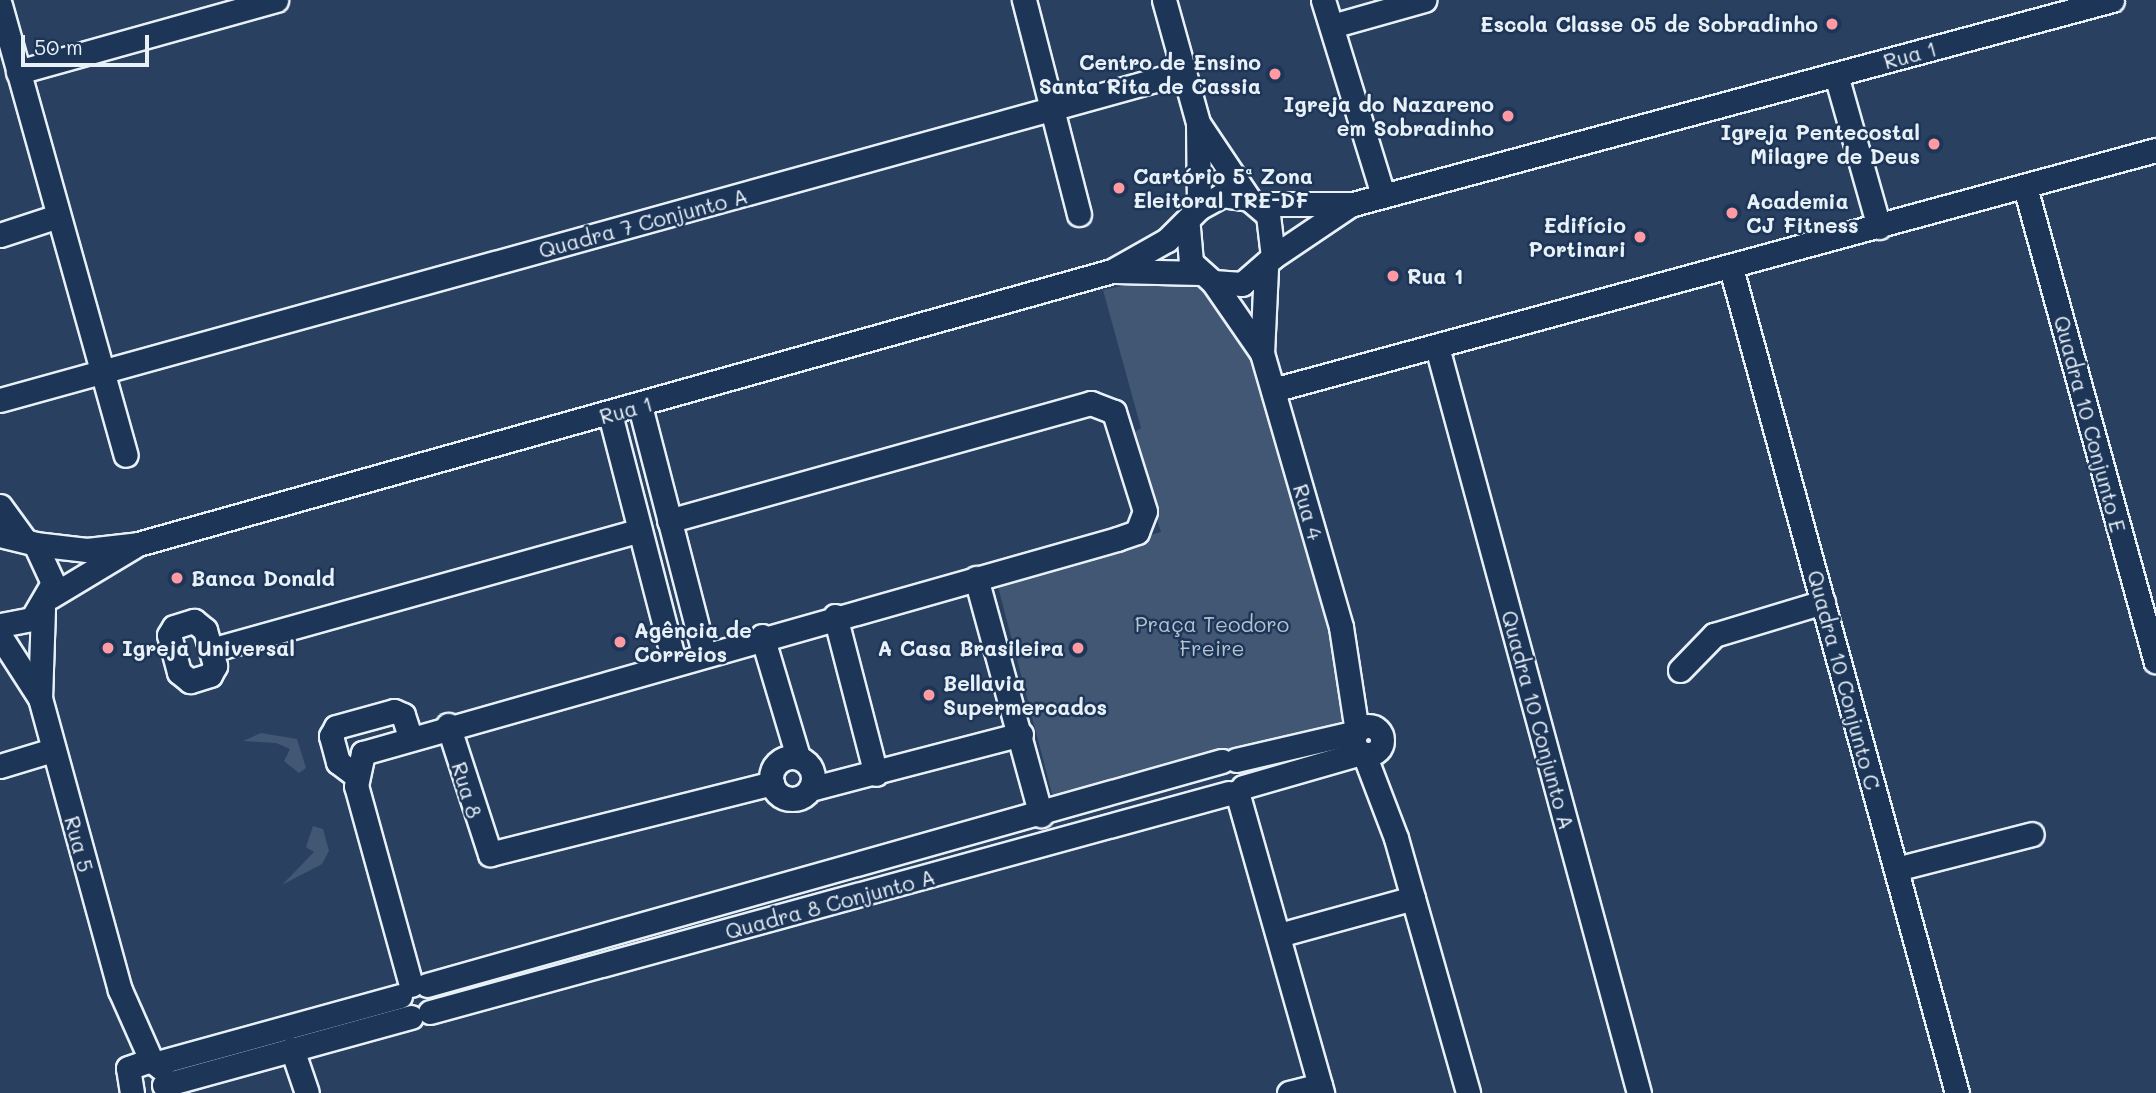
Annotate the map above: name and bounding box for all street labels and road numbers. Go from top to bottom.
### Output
street label: Rua 1 [1881,36,1939,74]
street label: Quadra 7 Conjunto A [536,183,750,263]
street label: Quadra 10 Conjunto E [2049,313,2131,535]
street label: Rua 1 [597,391,655,429]
street label: Rua 4 [1288,481,1328,543]
street label: Quadra 10 Conjunto C [1803,567,1885,793]
street label: Quadra 10 Conjunto A [1497,608,1579,832]
street label: Rua 8 [447,759,487,821]
street label: Rua 5 [59,813,99,875]
street label: Quadra 8 Conjunto A [722,864,938,944]

